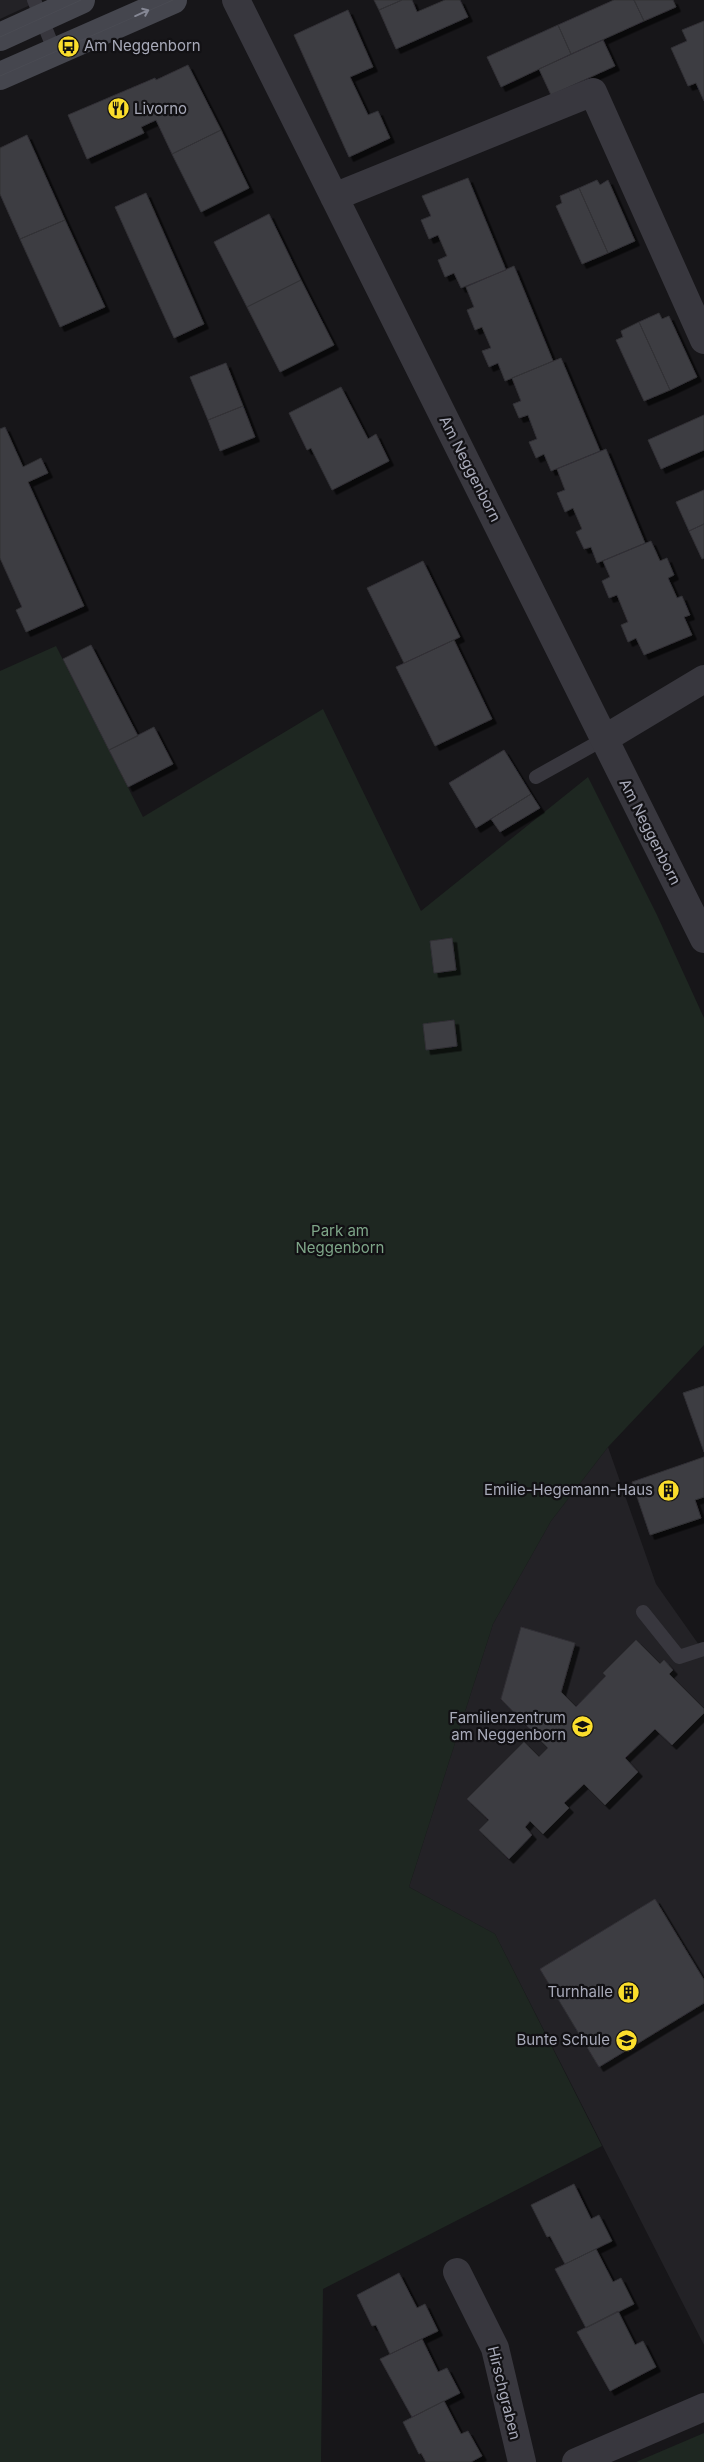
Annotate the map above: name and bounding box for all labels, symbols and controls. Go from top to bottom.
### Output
one-way arrow [134,8,149,18]
bus stop icon: Am Neggenborn [56,34,80,58]
place label: Am Neggenborn [84,36,201,55]
restaurant icon: Livorno [106,97,130,121]
place label: Livorno [134,99,187,118]
street label: Am Neggenborn [435,412,505,525]
street label: Am Neggenborn [615,775,685,888]
park label: Park am Neggenborn [296,1221,384,1257]
building icon: Emilie-Hegemann-Haus [657,1478,681,1502]
place label: Emilie-Hegemann-Haus [484,1480,653,1499]
place label: Familienzentrum am Neggenborn [449,1708,566,1744]
school or university icon: Familienzentrum am Neggenborn [570,1715,594,1739]
building icon: Turnhalle [617,1980,641,2004]
place label: Turnhalle [548,1982,613,2001]
school or university icon: Bunte Schule [614,2028,638,2052]
place label: Bunte Schule [516,2030,610,2049]
street label: Hirschgraben [484,2344,525,2442]

